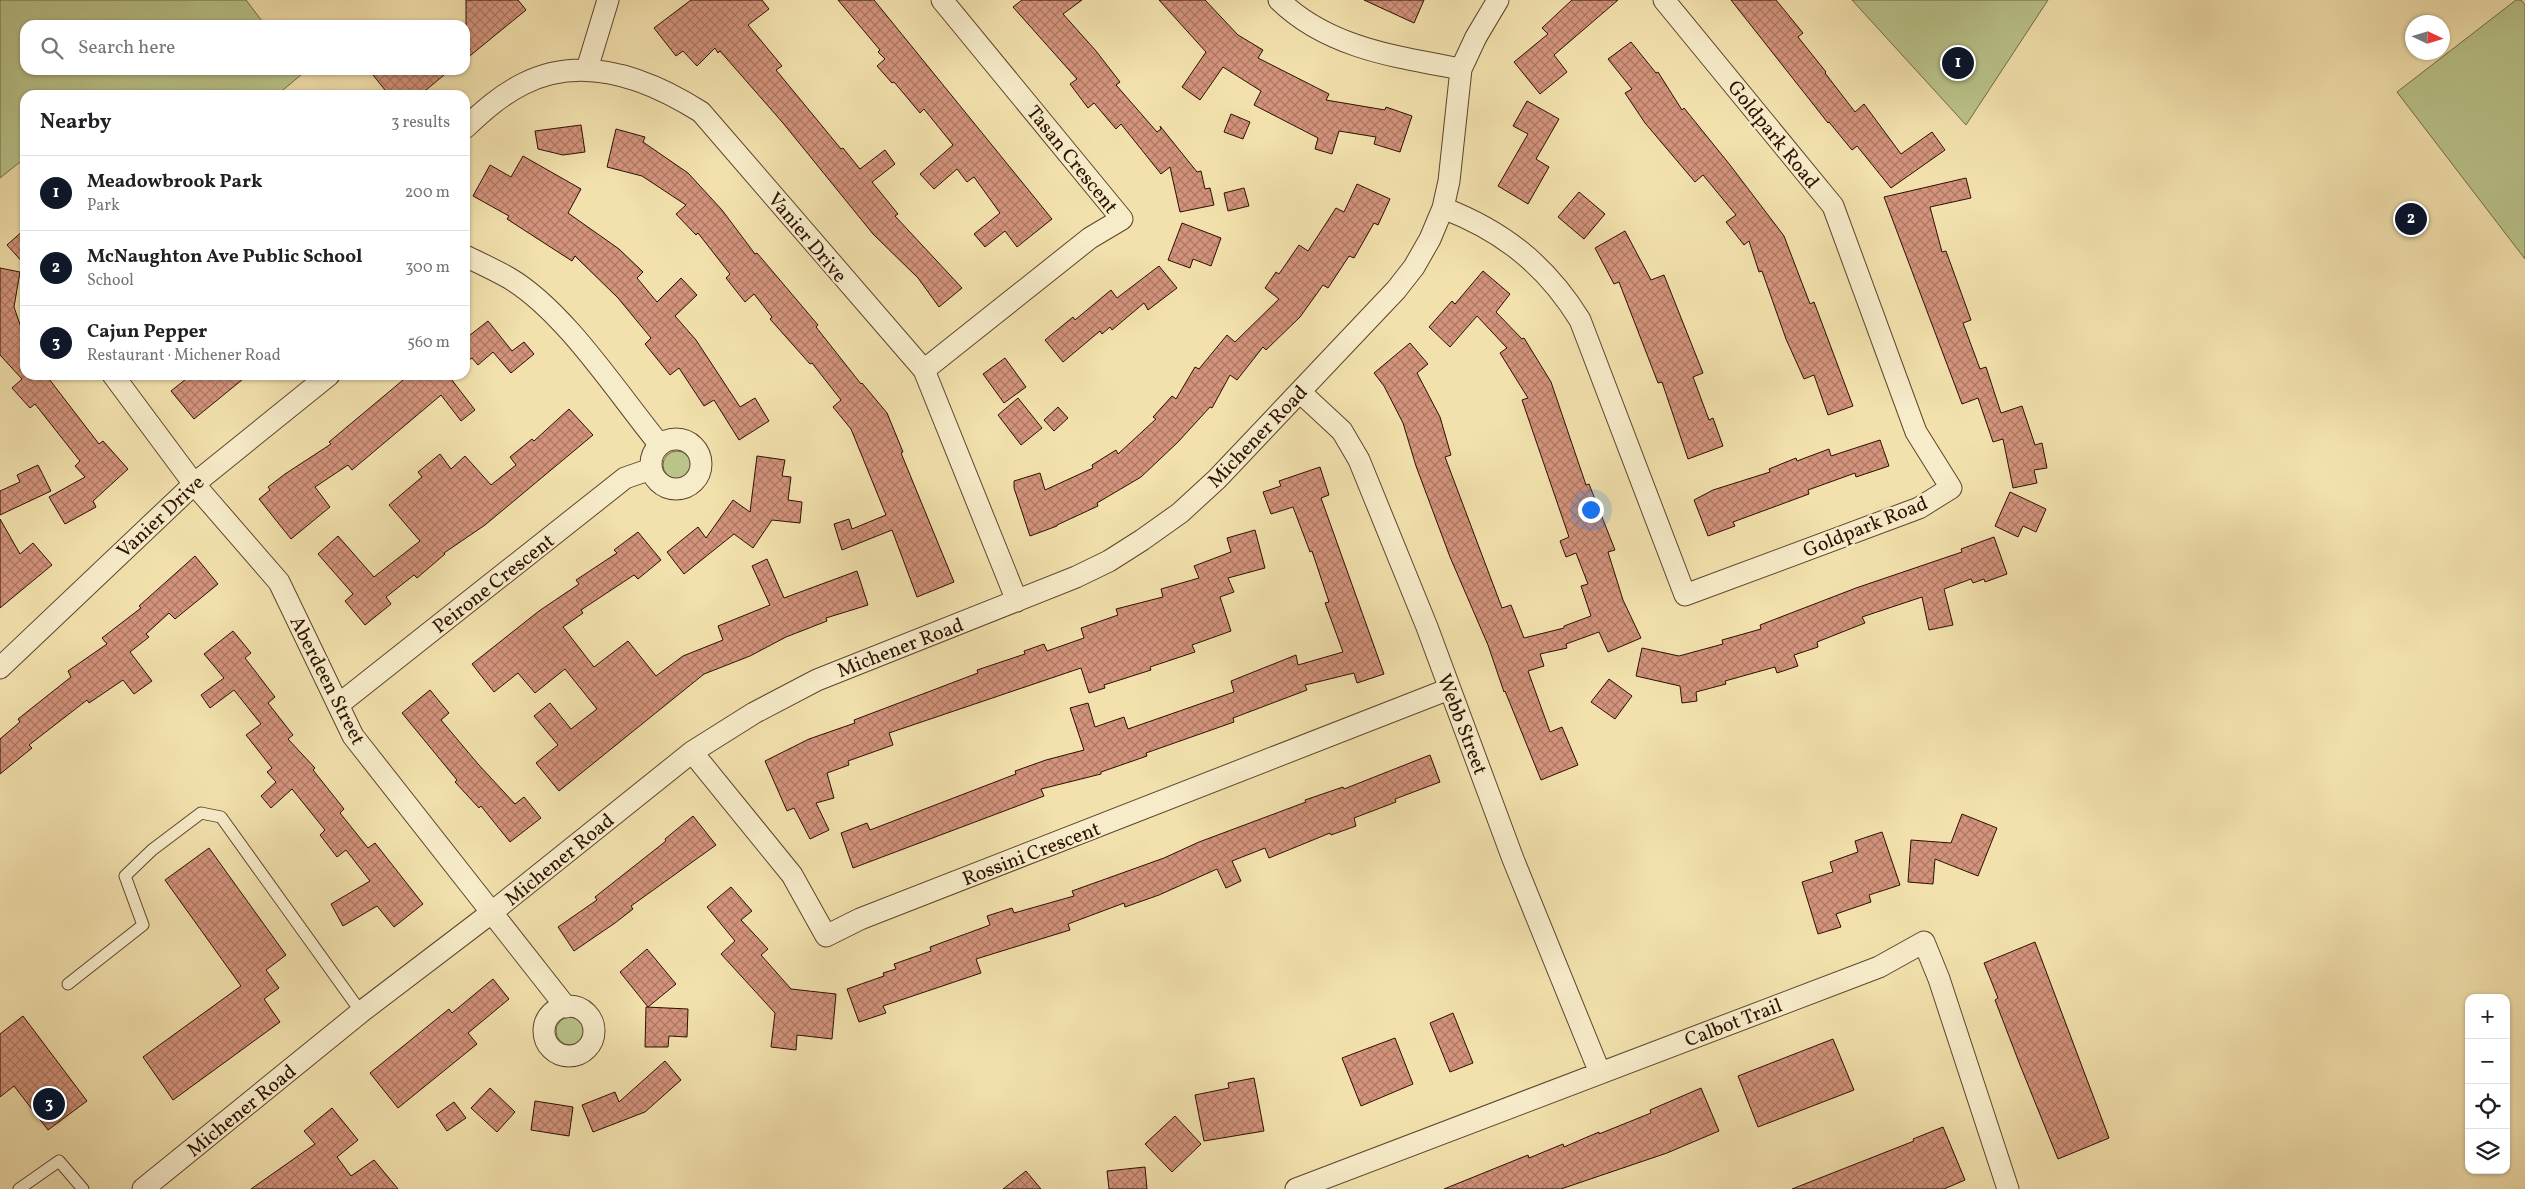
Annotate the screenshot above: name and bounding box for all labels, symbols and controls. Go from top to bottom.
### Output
north arrow [2405,15,2450,60]
search box [20,20,470,75]
icon: search [38,34,66,62]
text: Search here [78,35,175,61]
pin: 1 [1942,44,1974,82]
street label: Goldpark Road [1720,75,1825,195]
street label: Tasan Crescent [1019,100,1124,220]
text: Nearby [40,108,111,137]
text: 3 results [391,112,450,134]
text: Meadowbrook Park [87,169,263,195]
text: 1 [53,182,59,204]
text: 200 m [405,182,450,204]
street label: Vanier Drive [760,187,853,290]
text: Park [87,195,120,217]
pin: 2 [2395,200,2427,238]
text: McNaughton Ave Public School [87,244,362,270]
text: 2 [52,257,60,279]
text: 300 m [405,257,450,279]
text: School [87,270,134,292]
text: Cajun Pepper [87,319,207,345]
text: 3 [52,332,60,354]
text: 560 m [407,332,450,354]
text: Restaurant · Michener Road [87,345,281,367]
street label: Michener Road [1202,380,1315,495]
street label: Vanier Drive [111,470,211,565]
street label: Goldpark Road [1799,490,1932,566]
your location [1578,497,1604,523]
street label: Peirone Crescent [427,528,561,641]
street label: Aberdeen Street [282,612,371,750]
street label: Michener Road [833,612,968,686]
street label: Webb Street [1429,670,1493,779]
street label: Michener Road [500,808,621,913]
street label: Rossini Crescent [959,816,1105,894]
street label: Calbot Trail [1681,992,1786,1055]
map controls [2465,994,2510,1174]
button: + [2465,994,2510,1039]
button: − [2465,1039,2510,1084]
street label: Michener Road [182,1059,303,1164]
button: locate [2465,1084,2510,1129]
pin: 3 [33,1085,65,1123]
button: layers [2465,1129,2510,1174]

